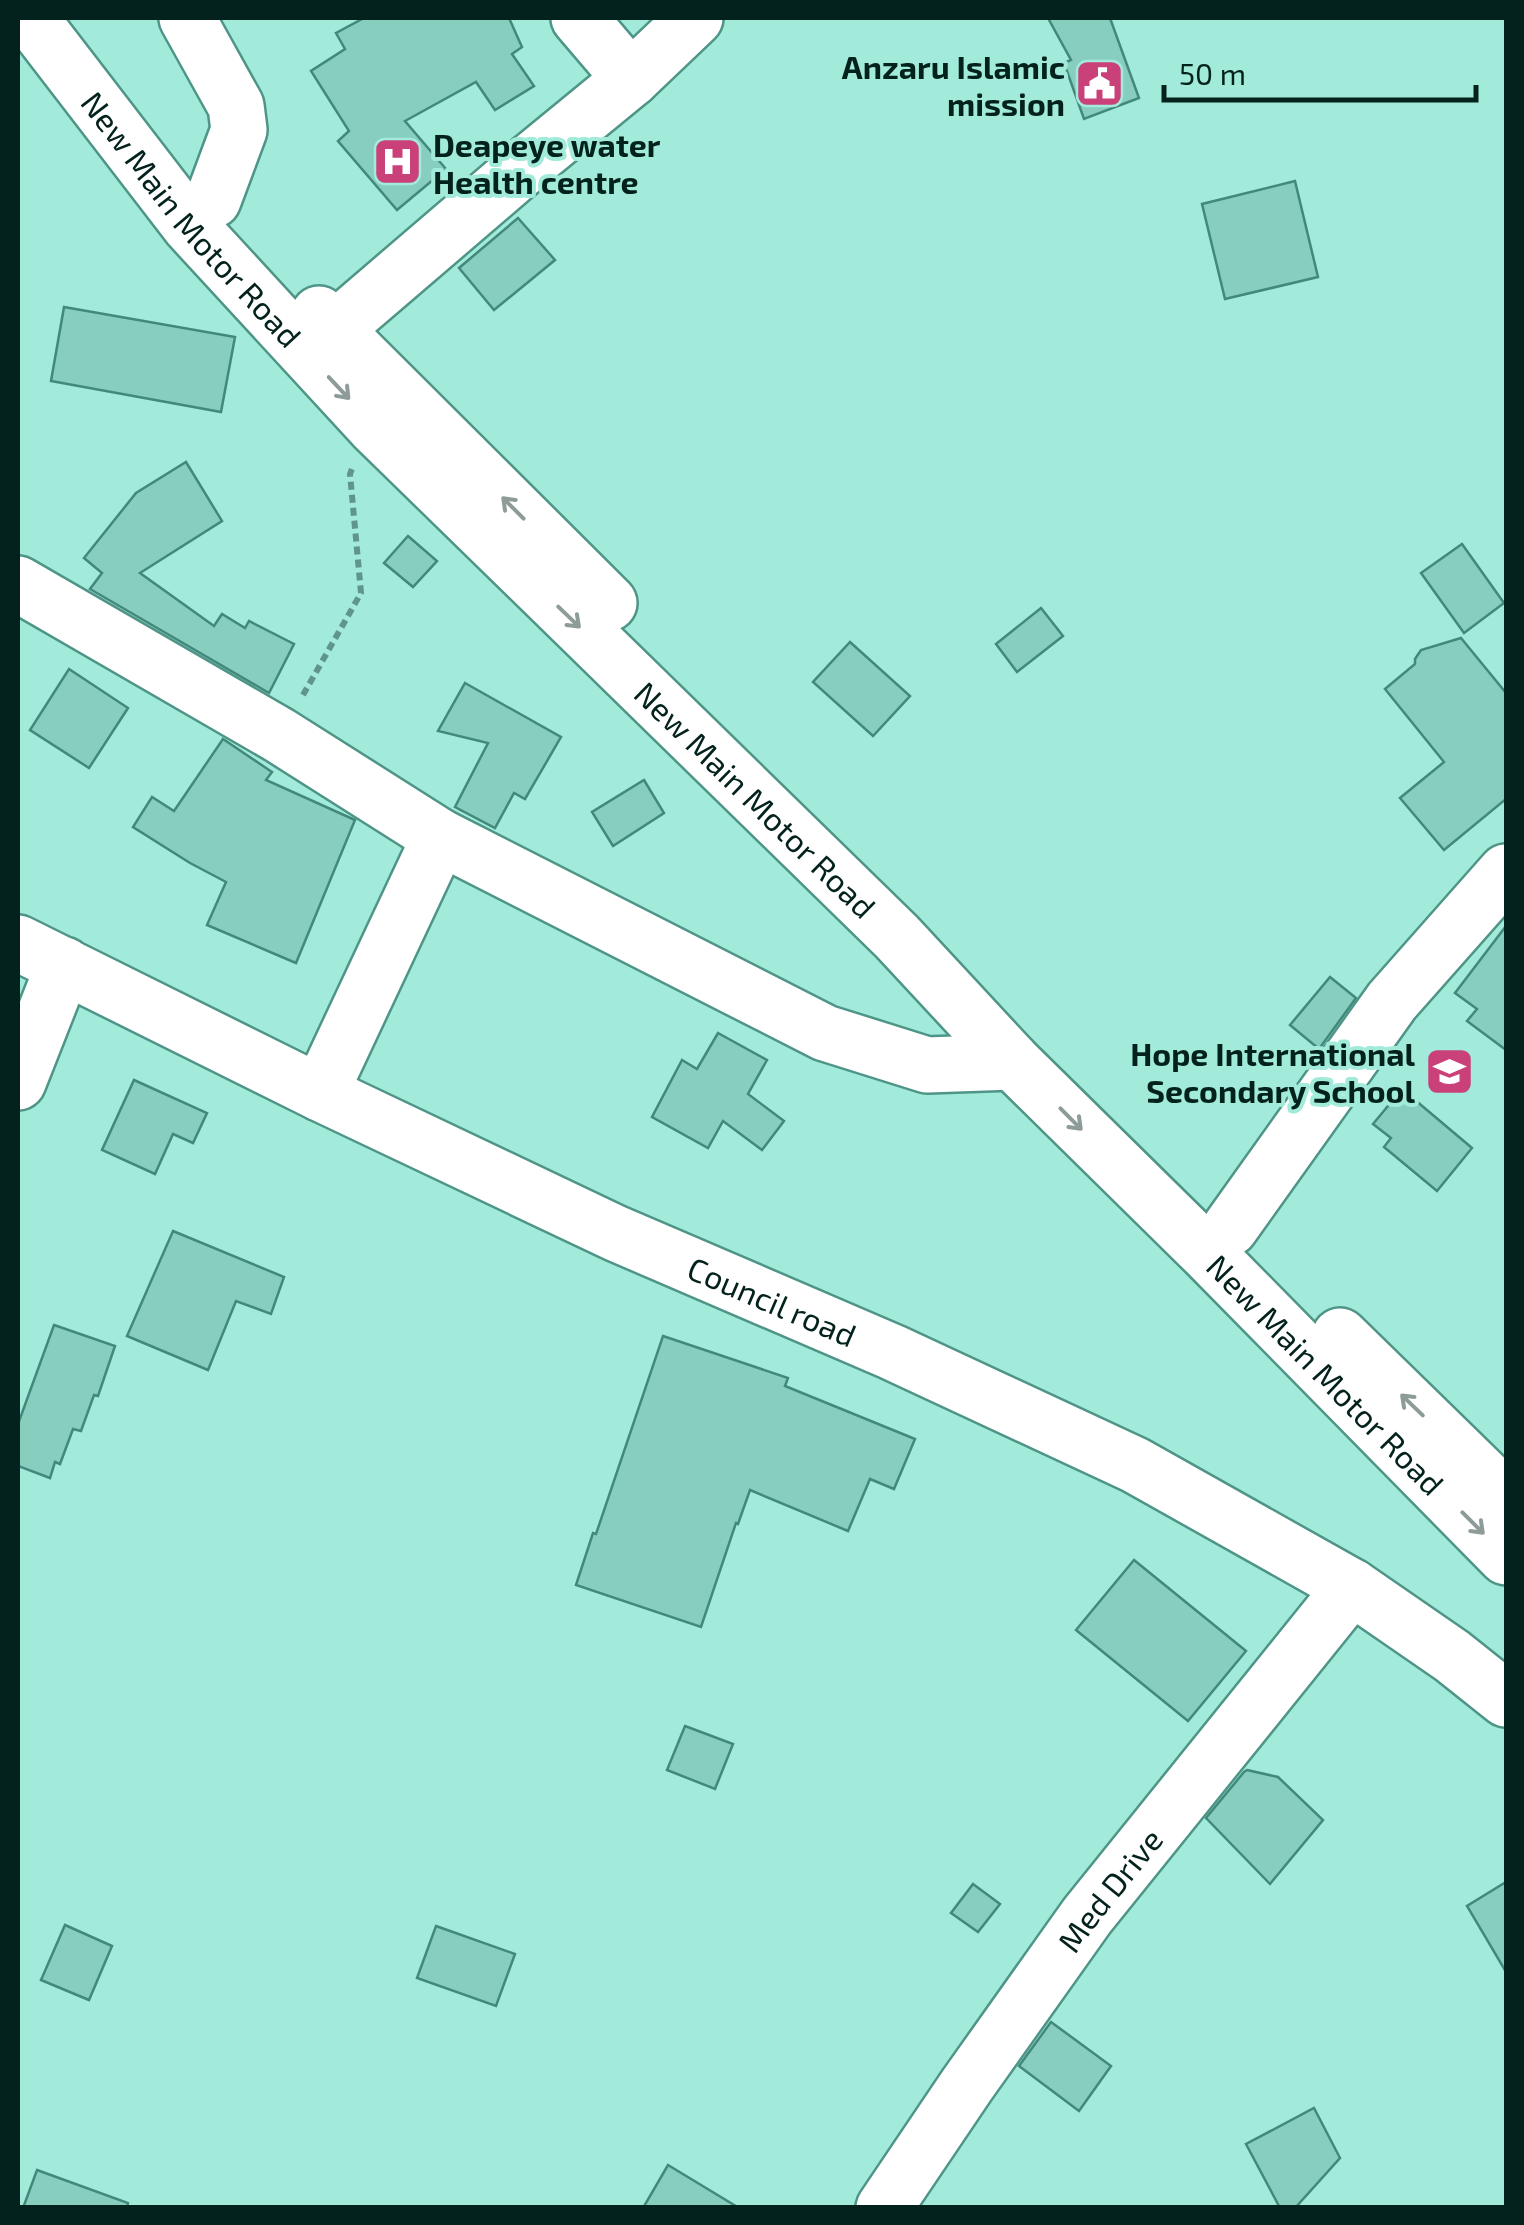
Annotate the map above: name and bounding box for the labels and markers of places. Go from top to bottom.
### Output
place label: Anzaru Islamic mission [842,47,1065,122]
public building icon: Anzaru Islamic mission [1074,58,1126,110]
place label: Deapeye water Health centre [433,125,661,200]
hospital icon: Deapeye water Health centre [372,136,424,188]
place label: Hope International Secondary School [1130,1034,1415,1110]
school or university icon: Hope International Secondary School [1424,1045,1476,1097]

